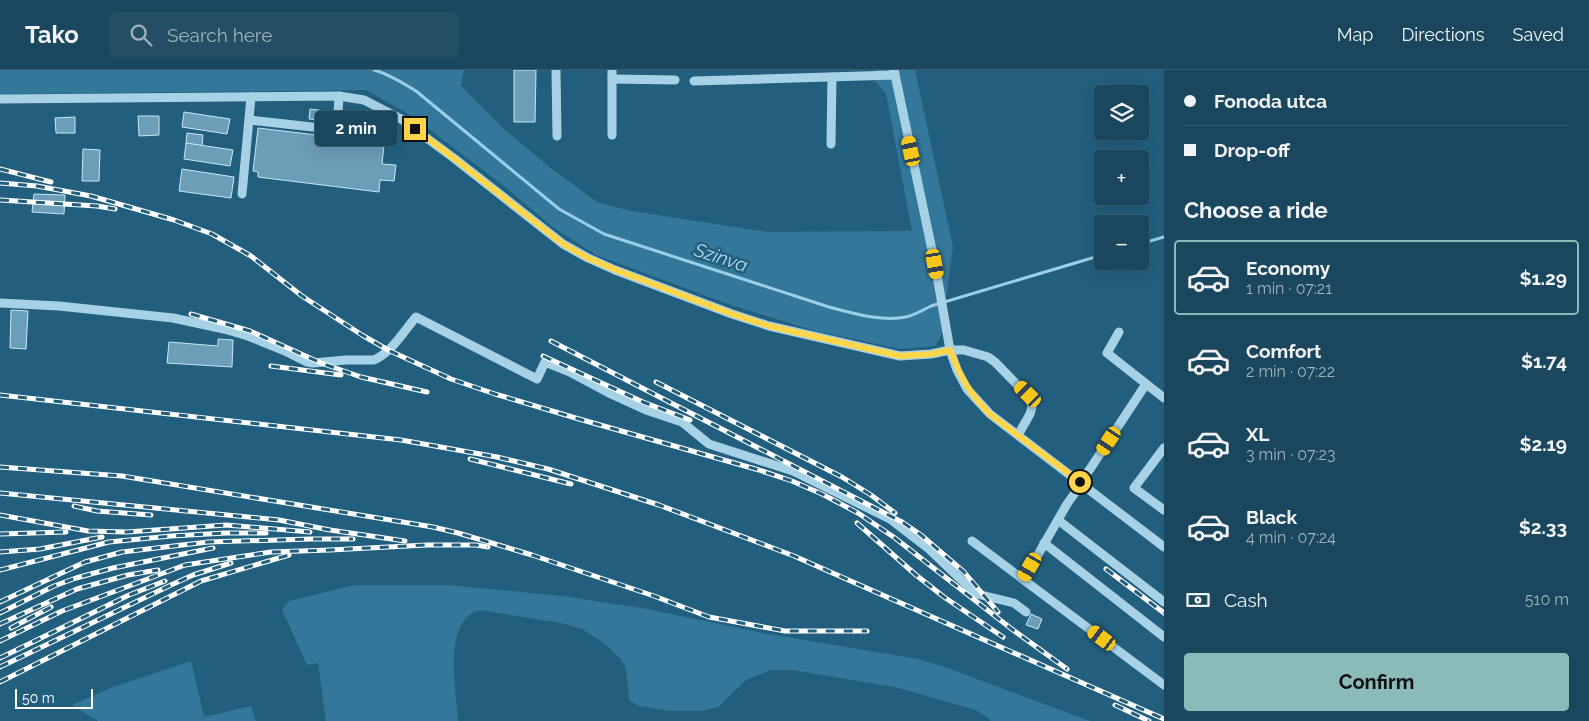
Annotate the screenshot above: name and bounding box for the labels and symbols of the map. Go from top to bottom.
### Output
callout: 2 min [315,112,398,146]
route end [404,118,426,140]
car [900,135,921,167]
water label: Szinva [691,238,751,276]
car [925,248,944,280]
car [1011,378,1044,410]
car [1094,424,1123,458]
route start [1069,471,1091,493]
car [1016,550,1043,584]
car [1085,623,1118,653]
scale bar [15,686,92,709]

